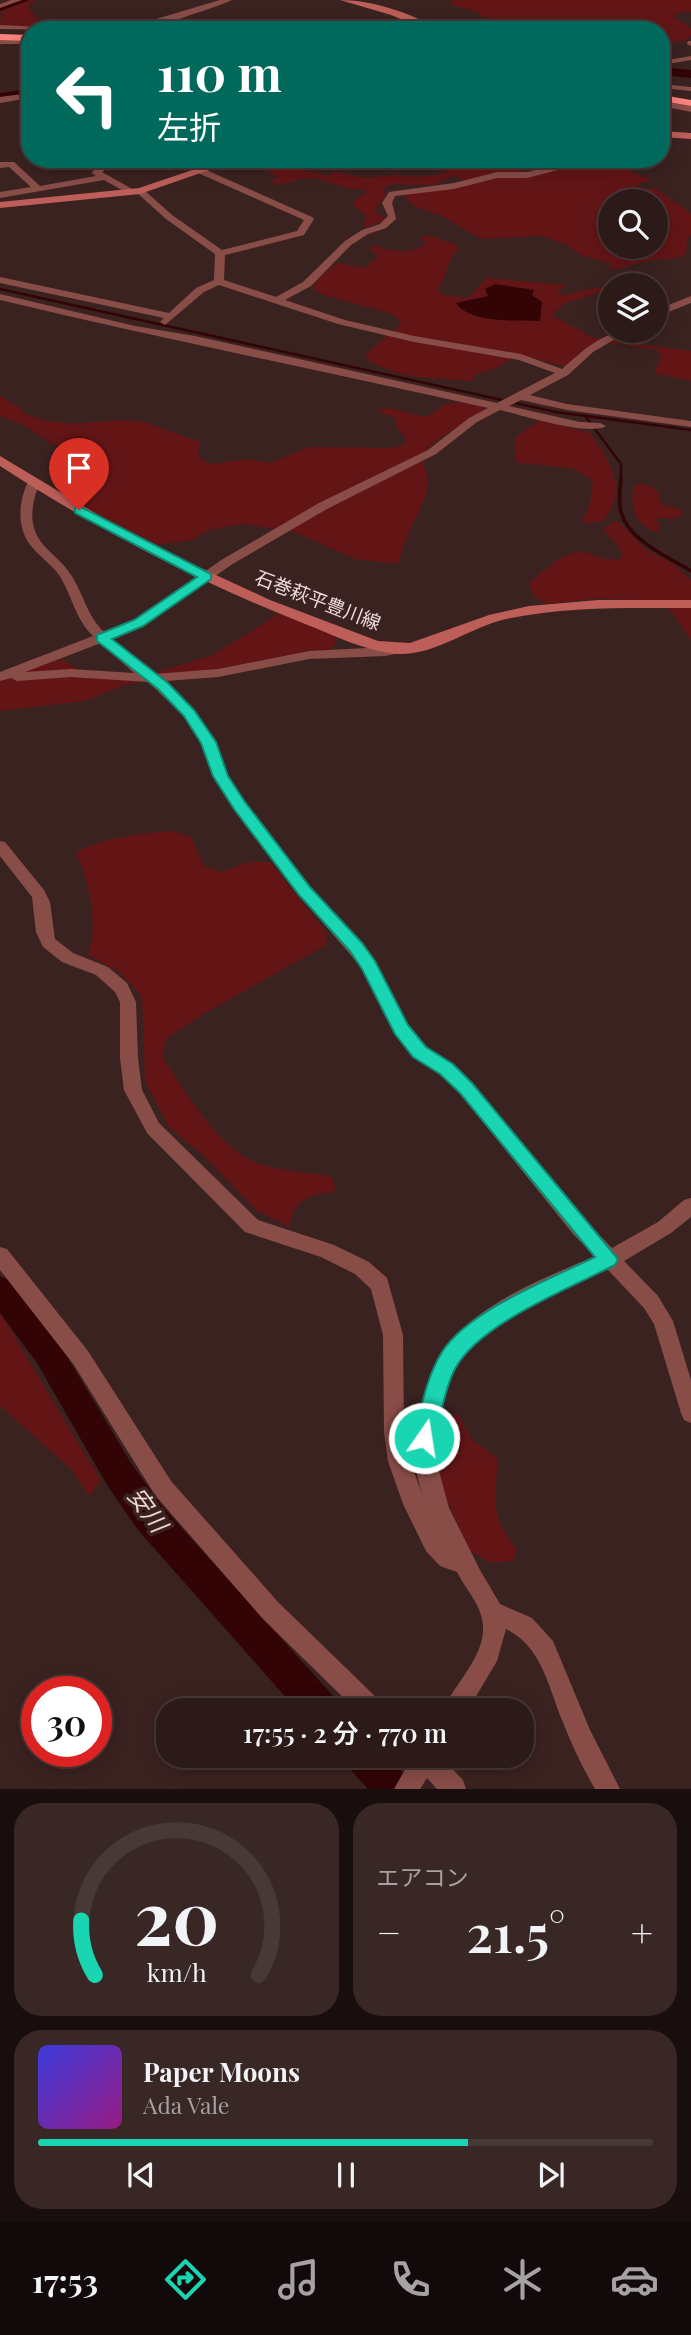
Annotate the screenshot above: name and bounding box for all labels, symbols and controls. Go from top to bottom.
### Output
text: 110 m [157,39,282,104]
icon: left [42,49,133,140]
text: 左折 [157,104,221,147]
map controls [598,189,668,343]
button: search [598,189,668,259]
button: layers [598,273,668,343]
pin [49,438,109,510]
icon: arrive [60,449,98,487]
street label: 石巻萩平豊川線 [252,563,385,635]
position arrow [387,1401,461,1475]
water label: 安川 [122,1480,177,1540]
speed limit sign: 30 [21,1676,112,1767]
text: 17:55 · 2 分 · 770 m [243,1715,447,1750]
text: エアコン [377,1861,469,1892]
text: 20 [134,1867,219,1964]
text: 21.5° [466,1897,565,1966]
text: − [377,1906,401,1957]
text: + [631,1906,653,1957]
text: km/h [146,1955,207,1988]
text: Paper Moons [143,2054,300,2089]
text: Ada Vale [143,2089,230,2120]
icon: previous [122,2156,160,2194]
icon: pause [327,2156,365,2194]
icon: next [532,2156,570,2194]
icon: directions [161,2255,210,2304]
icon: music [274,2255,323,2304]
icon: phone [386,2255,435,2304]
icon: climate [498,2255,547,2304]
icon: car [610,2255,659,2304]
text: 17:53 [32,2258,98,2301]

